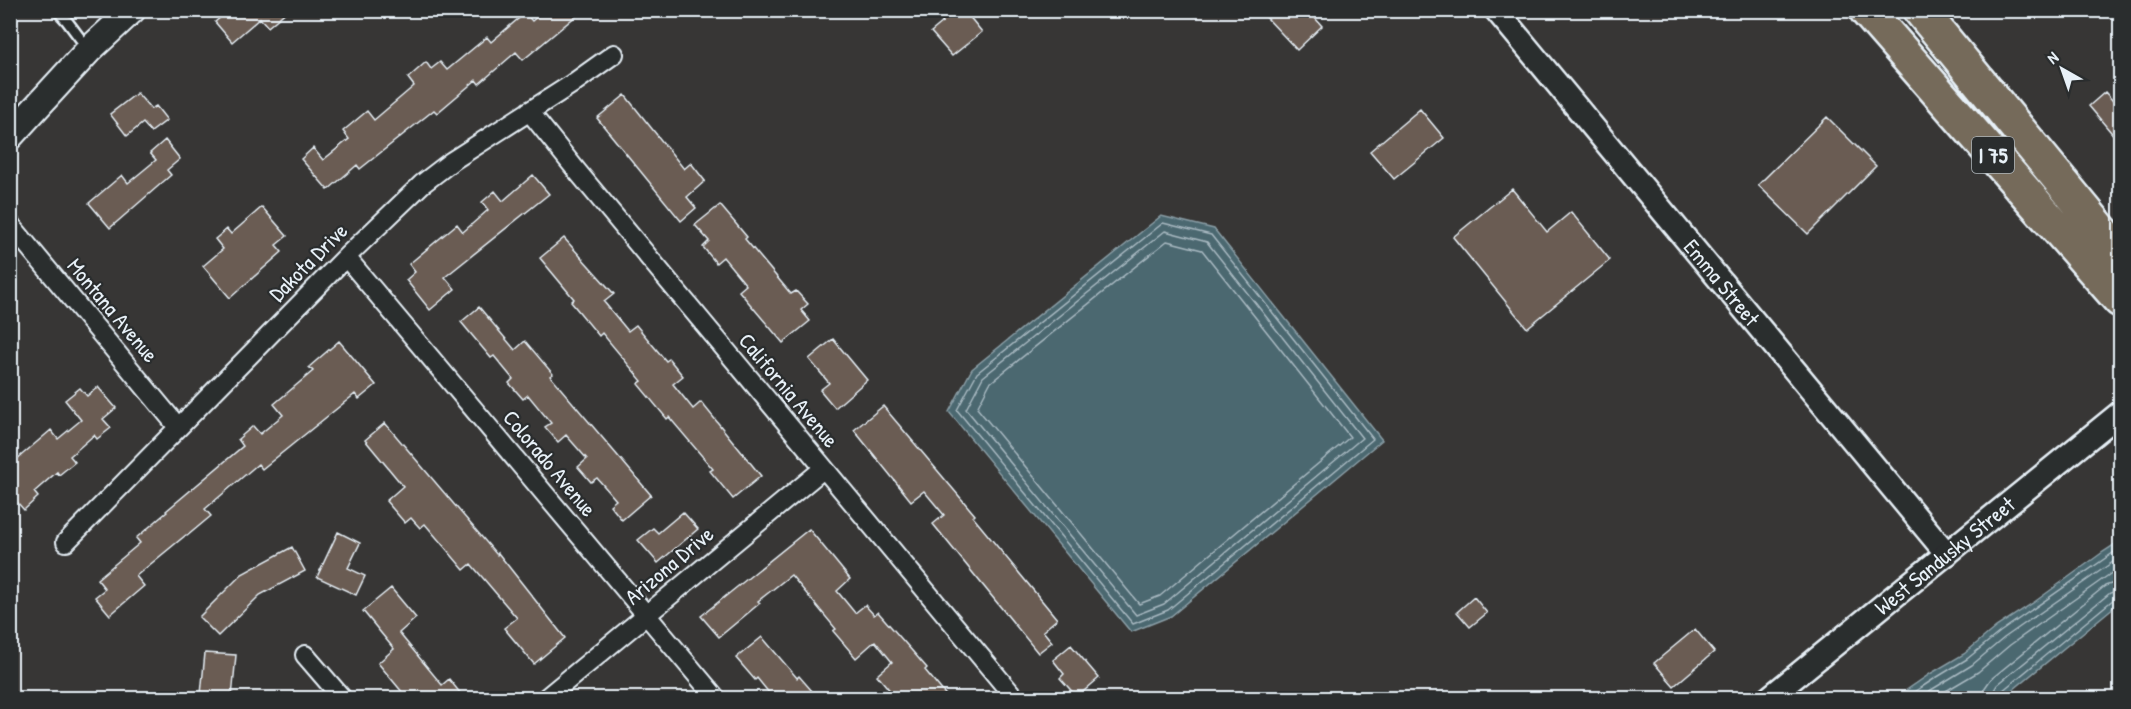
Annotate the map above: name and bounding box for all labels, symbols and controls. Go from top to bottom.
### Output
north arrow [2032,39,2092,99]
text: N [2042,46,2063,69]
road number: I 75 [1972,137,2014,173]
street label: Dakota Drive [262,216,354,308]
street label: Emma Street [1677,233,1767,333]
street label: Montana Avenue [61,252,166,369]
street label: California Avenue [732,326,846,454]
street label: Colorado Avenue [496,403,604,523]
street label: West Sandusky Street [1868,489,2021,622]
street label: Arizona Drive [618,519,720,611]

